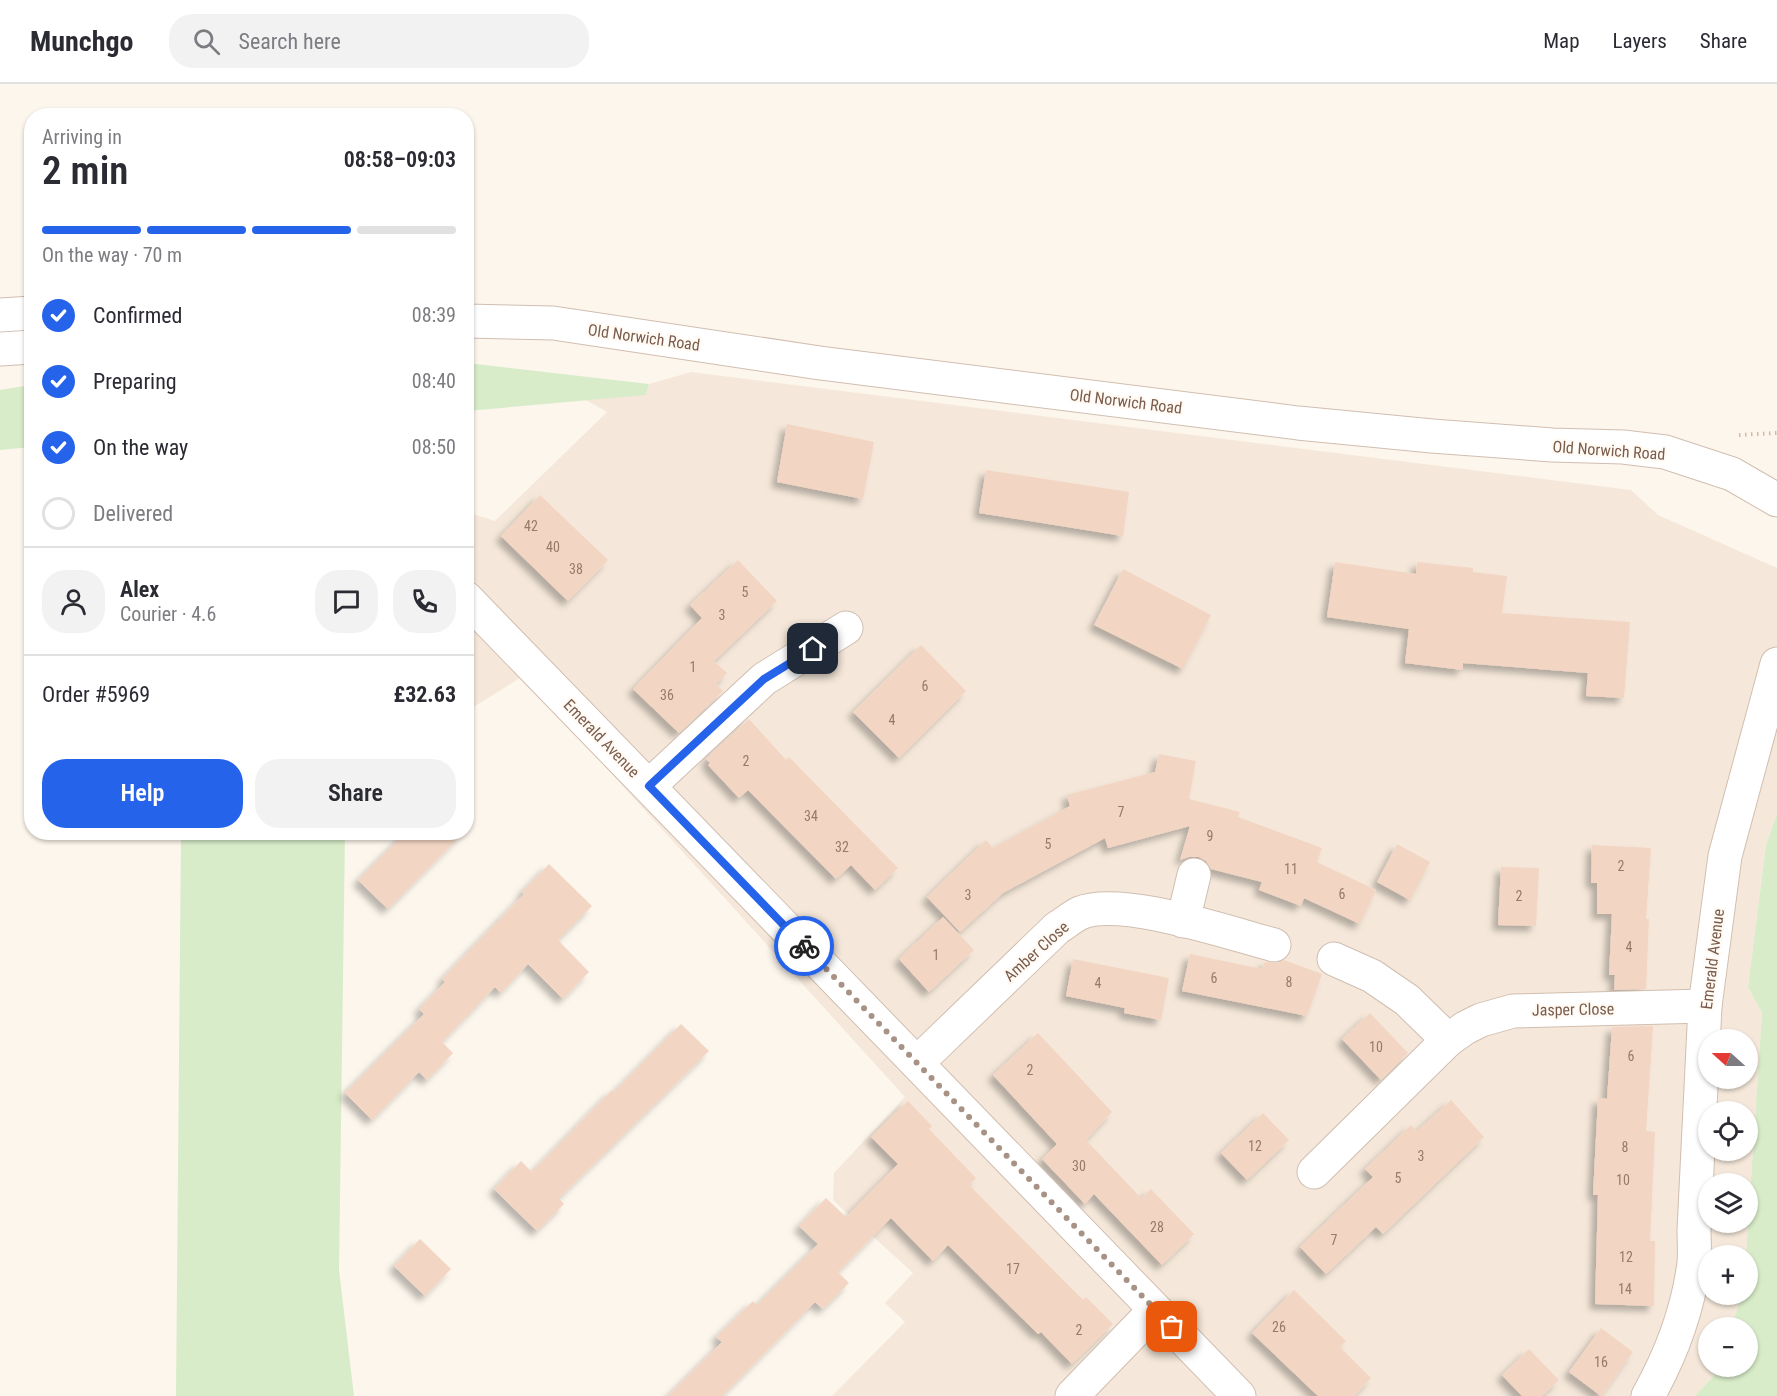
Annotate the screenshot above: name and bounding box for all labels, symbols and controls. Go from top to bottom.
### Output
search box [169,14,589,68]
text: Munchgo [30,25,133,58]
icon: search [190,25,223,58]
text: Search here [238,29,341,54]
text: Map [1543,29,1580,53]
text: Layers [1613,29,1667,53]
text: Share [1700,29,1747,53]
text: Arriving in [42,125,122,149]
text: 08:58–09:03 [344,147,456,172]
text: 2 min [42,148,128,194]
text: On the way · 70 m [42,243,182,267]
icon: check [42,299,75,332]
text: Confirmed [93,303,182,328]
text: 08:39 [412,303,456,327]
street label: Old Norwich Road [587,320,701,355]
icon: check [42,365,75,398]
text: Preparing [93,369,177,394]
text: 08:40 [412,369,456,393]
street label: Old Norwich Road [1069,385,1183,418]
icon: check [42,431,75,464]
text: On the way [93,435,188,460]
text: 08:50 [412,435,456,459]
street label: Old Norwich Road [1552,437,1666,464]
text: Delivered [93,501,173,526]
house number: 42 [524,518,538,534]
house number: 40 [546,539,560,555]
house number: 38 [569,561,583,577]
button: person [42,570,105,633]
button: chat [315,570,378,633]
button: phone [393,570,456,633]
text: Alex [120,577,159,602]
house number: 5 [742,584,749,600]
text: Courier · 4.6 [120,602,216,626]
house number: 3 [719,607,725,623]
pin [787,623,838,674]
icon: home [796,632,829,665]
house number: 1 [690,659,696,675]
house number: 6 [922,678,929,694]
text: Order #5969 [42,682,150,707]
text: £32.63 [394,682,456,707]
house number: 36 [660,687,674,703]
street label: Emerald Avenue [560,695,644,781]
house number: 4 [889,712,896,728]
house number: 2 [743,753,750,769]
button: Help [42,759,243,828]
button: Share [255,759,456,828]
house number: 7 [1118,804,1125,820]
house number: 34 [804,808,818,824]
house number: 9 [1207,828,1213,844]
house number: 5 [1045,836,1052,852]
house number: 32 [835,839,849,855]
house number: 2 [1618,858,1625,874]
house number: 11 [1284,861,1298,877]
house number: 6 [1339,886,1346,902]
house number: 3 [965,887,971,903]
house number: 2 [1516,888,1523,904]
street label: Emerald Avenue [1697,908,1728,1010]
courier [774,916,834,976]
street label: Amber Close [1000,917,1073,985]
icon: bike [788,930,821,963]
house number: 4 [1626,939,1633,955]
house number: 1 [933,947,939,963]
house number: 6 [1211,970,1218,986]
house number: 8 [1286,974,1293,990]
house number: 4 [1095,975,1102,991]
street label: Jasper Close [1532,999,1614,1020]
north arrow [1698,1029,1758,1089]
map controls [1698,1029,1758,1377]
house number: 10 [1369,1039,1383,1055]
house number: 6 [1628,1048,1635,1064]
house number: 2 [1027,1062,1034,1078]
button: locate [1698,1101,1758,1161]
house number: 12 [1248,1138,1262,1154]
house number: 8 [1622,1139,1629,1155]
house number: 3 [1418,1148,1424,1164]
house number: 30 [1072,1158,1086,1174]
house number: 5 [1395,1170,1402,1186]
house number: 10 [1616,1172,1630,1188]
button: layers [1698,1173,1758,1233]
house number: 28 [1150,1219,1164,1235]
house number: 7 [1331,1232,1338,1248]
button: + [1698,1245,1758,1305]
house number: 12 [1619,1249,1633,1265]
house number: 17 [1006,1261,1020,1277]
house number: 14 [1618,1281,1632,1297]
pin [1146,1301,1197,1352]
icon: bag [1155,1310,1188,1343]
button: − [1698,1317,1758,1377]
house number: 26 [1272,1319,1286,1335]
house number: 2 [1076,1322,1083,1338]
house number: 16 [1594,1354,1608,1370]

